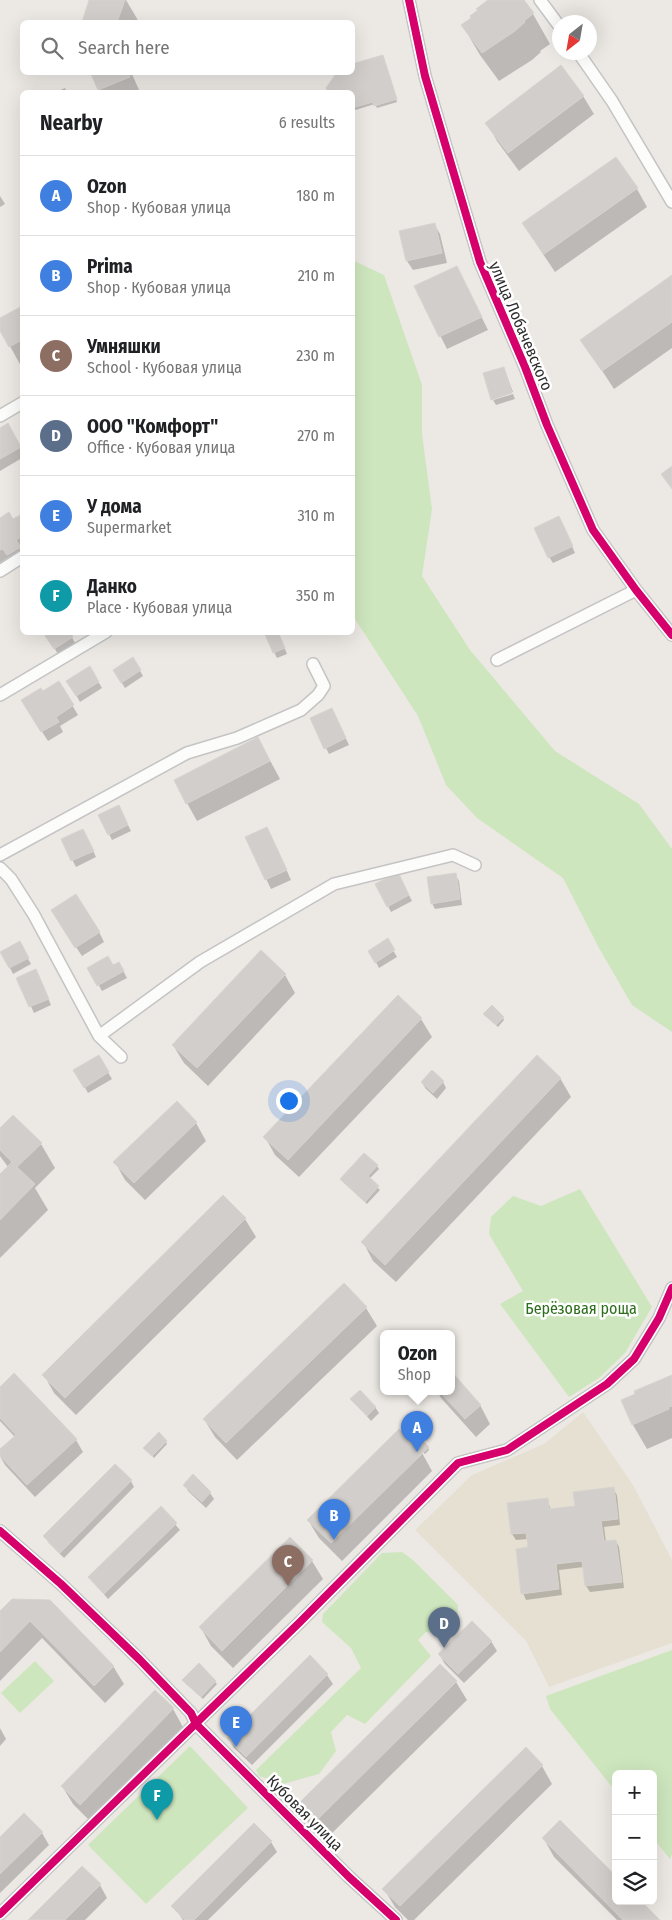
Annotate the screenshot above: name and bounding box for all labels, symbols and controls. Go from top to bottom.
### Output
north arrow [552,15,597,60]
search box [20,20,355,75]
icon: search [38,34,66,62]
text: Search here [78,36,170,59]
text: Nearby [40,110,102,136]
text: 6 results [279,113,335,132]
text: Ozon [87,175,127,198]
text: A [52,186,60,205]
text: 180 m [296,186,335,205]
text: Shop · Кубовая улица [87,198,231,217]
text: Prima [87,255,133,278]
street label: улица Лобачевского [485,259,557,393]
text: B [52,266,60,285]
text: 210 m [298,266,335,285]
text: Shop · Кубовая улица [87,278,231,297]
text: Умняшки [87,335,161,358]
text: C [52,346,60,365]
text: 230 m [296,346,335,365]
text: School · Кубовая улица [87,358,242,377]
text: ООО "Комфорт" [87,415,218,438]
text: D [51,426,61,445]
text: 270 m [297,426,335,445]
text: Office · Кубовая улица [87,438,235,457]
text: У дома [87,495,142,518]
text: E [52,506,60,525]
text: 310 m [298,506,335,525]
text: Supermarket [87,518,171,537]
text: Данко [87,575,137,598]
text: F [52,586,60,605]
text: 350 m [296,586,335,605]
text: Place · Кубовая улица [87,598,232,617]
your location [276,1088,302,1114]
park label: Берёзовая роща [525,1299,637,1318]
popup [380,1330,455,1395]
text: Ozon [398,1342,437,1365]
text: Shop [398,1365,431,1384]
pin: A [401,1411,433,1452]
pin: B [318,1499,350,1540]
pin: C [272,1545,304,1586]
pin: D [428,1607,460,1648]
pin: E [220,1706,252,1747]
map controls [612,1770,657,1905]
button: + [612,1770,657,1815]
street label: Кубовая улица [263,1771,347,1855]
pin: F [141,1779,173,1820]
button: − [612,1815,657,1860]
button: layers [612,1860,657,1905]

